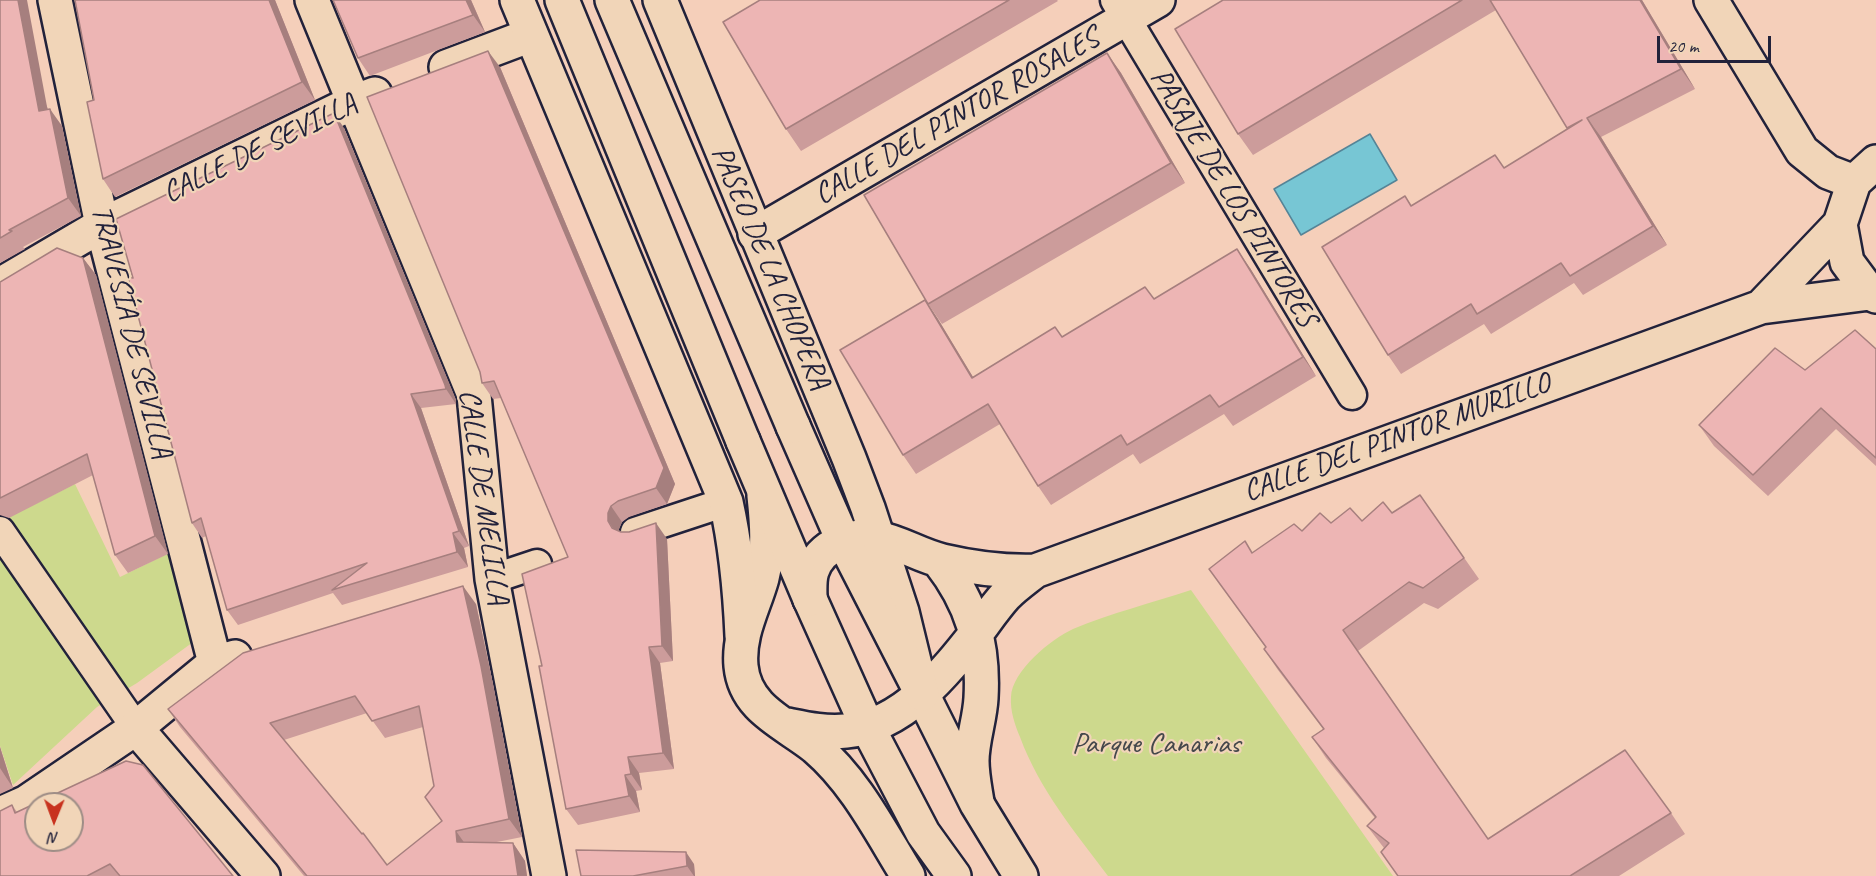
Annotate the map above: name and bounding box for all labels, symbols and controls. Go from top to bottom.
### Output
street label: CALLE DEL PINTOR ROSALES [808,21,1106,213]
scale bar [1660,24,1774,62]
text: 20 m [1668,35,1699,57]
street label: PASAJE DE LOS PINTORES [1142,62,1324,334]
street label: CALLE DE SEVILLA [157,87,363,211]
street label: PASEO DE LA CHOPERA [702,141,838,395]
street label: TRAVESÍA DE SEVILLA [82,202,180,462]
street label: CALLE DEL PINTOR MURILLO [1239,366,1555,510]
street label: CALLE DE MELILLA [450,387,516,607]
park label: Parque Canarias [1072,726,1240,762]
north arrow [24,792,84,852]
text: N [49,828,59,848]

